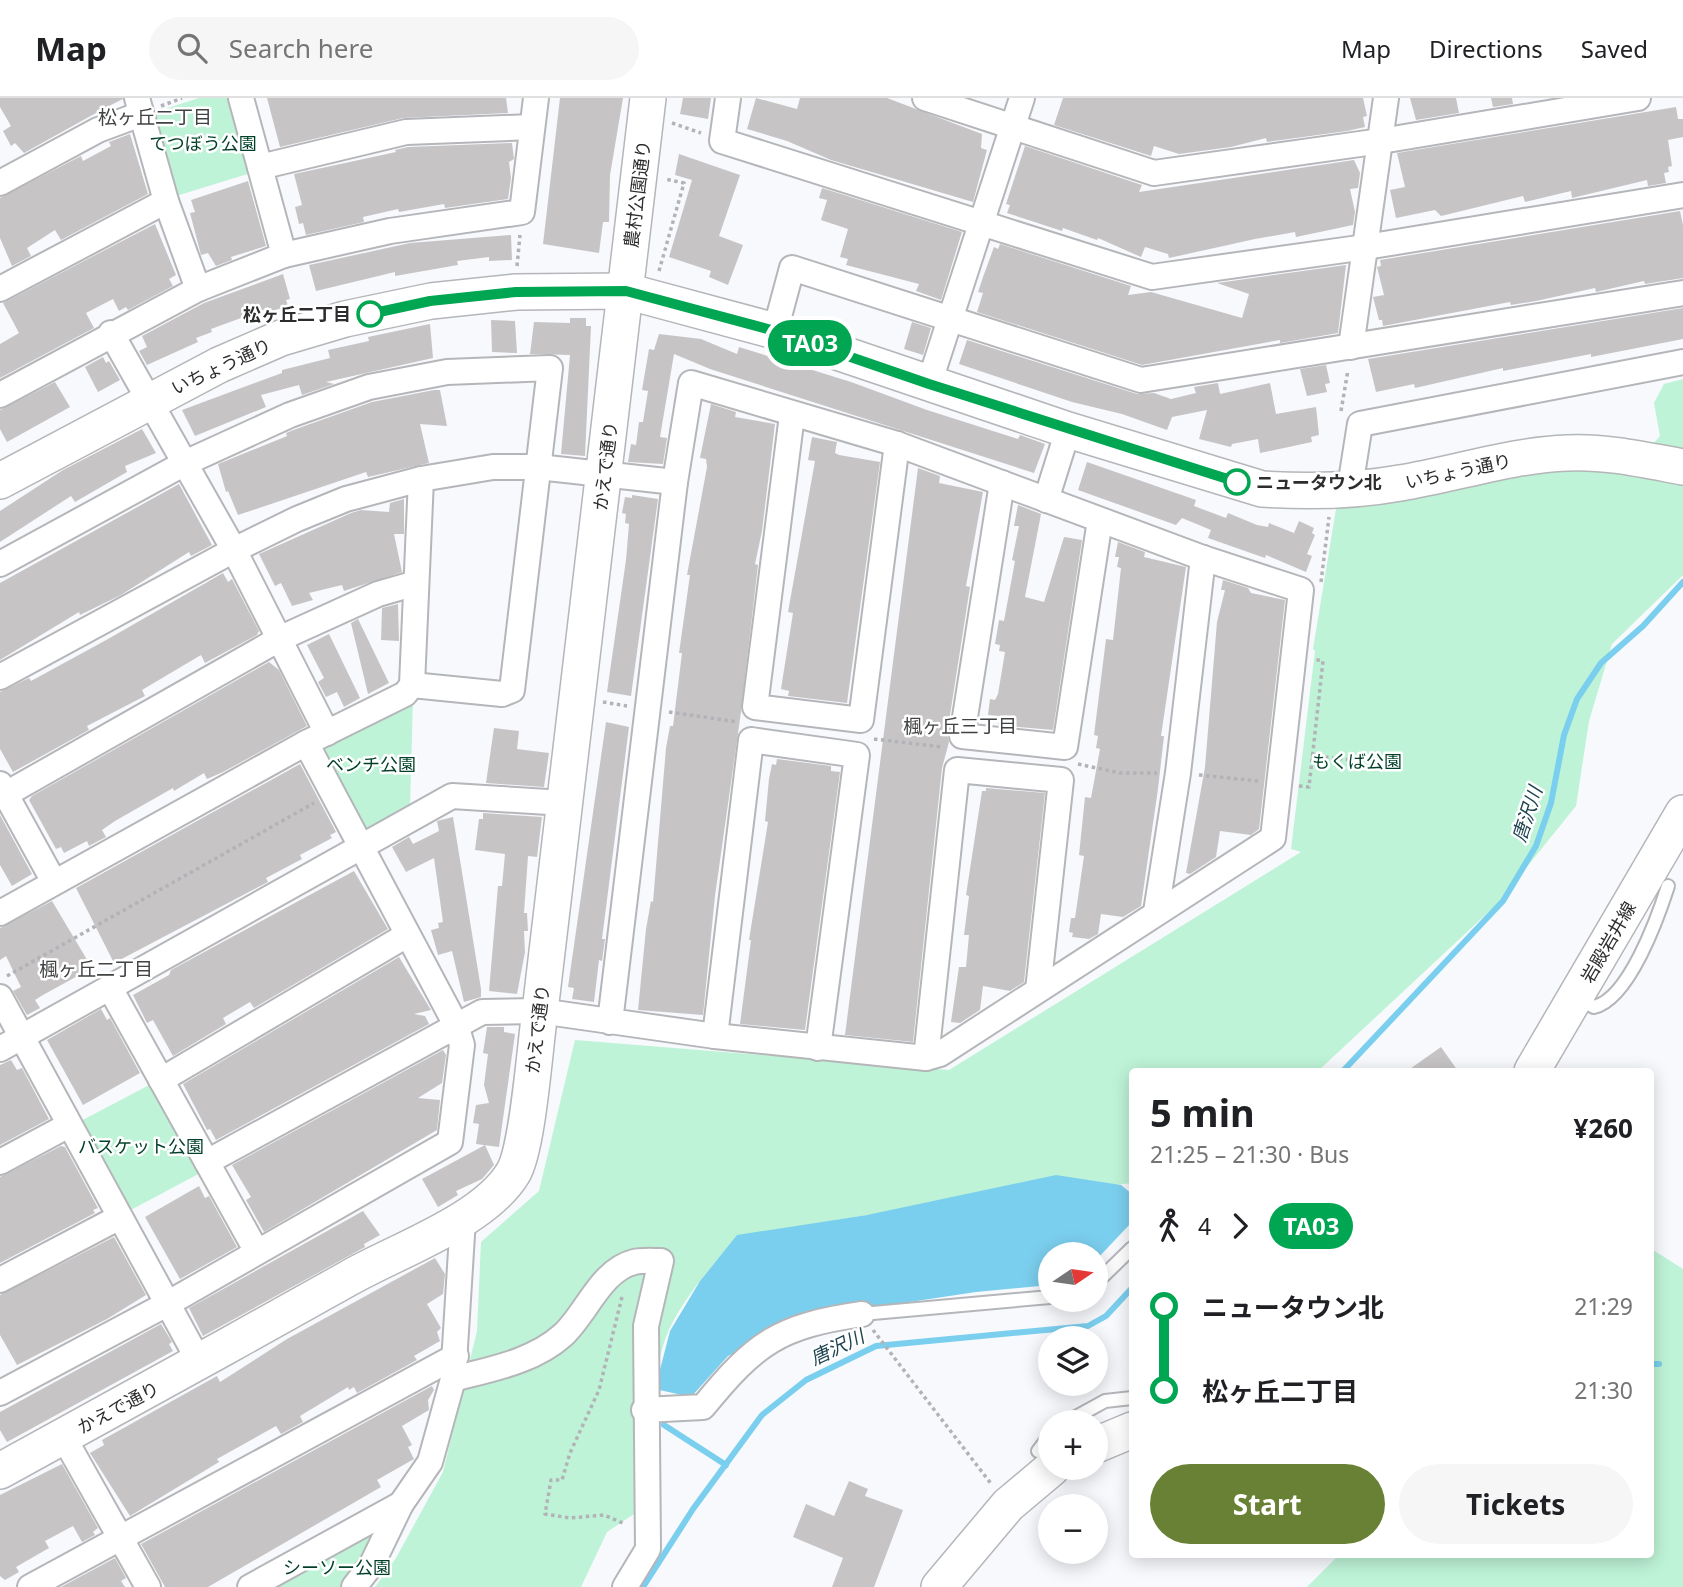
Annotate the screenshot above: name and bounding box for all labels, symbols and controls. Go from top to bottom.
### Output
search box [149,17,639,80]
text: Map [35,26,107,71]
icon: search [173,29,211,67]
text: Search here [229,30,373,66]
text: Map [1341,32,1391,65]
text: Directions [1429,32,1543,65]
text: Saved [1581,32,1648,65]
district label: 松ヶ丘二丁目 [98,104,212,130]
park label: てつぼう公園 [149,131,257,155]
street label: 農村公園通り [619,139,655,249]
marker: 松ヶ丘二丁目 [357,301,383,327]
place label: 松ヶ丘二丁目 [243,302,351,326]
line badge: TA03 [761,320,859,366]
text: TA03 [782,326,838,359]
street label: いちょう通り [167,332,275,400]
street label: かえで通り [588,420,622,512]
street label: いちょう通り [1403,448,1513,494]
marker: ニュータウン北 [1224,469,1250,495]
place label: ニュータウン北 [1256,470,1382,494]
district label: 楓ヶ丘三丁目 [903,713,1017,739]
park label: もくば公園 [1312,749,1402,773]
park label: ベンチ公園 [326,752,416,776]
water label: 唐沢川 [1506,781,1549,845]
street label: 岩殿岩井線 [1575,897,1641,987]
district label: 楓ヶ丘二丁目 [39,956,153,982]
street label: かえで通り [520,983,554,1075]
text: 5 min [1150,1086,1255,1138]
text: ¥260 [1574,1110,1633,1146]
park label: バスケット公園 [78,1134,204,1158]
text: 21:25 – 21:30 · Bus [1150,1138,1349,1170]
icon: walk [1150,1207,1188,1245]
icon: forward [1221,1207,1259,1245]
text: TA03 [1283,1209,1339,1242]
text: 4 [1198,1210,1211,1242]
north arrow [1038,1242,1108,1312]
map controls [1038,1242,1108,1564]
text: ニュータウン北 [1202,1289,1384,1325]
text: 21:29 [1574,1290,1633,1322]
water label: 唐沢川 [806,1322,870,1371]
button: layers [1038,1326,1108,1396]
text: 松ヶ丘二丁目 [1202,1373,1358,1409]
text: 21:30 [1574,1374,1633,1406]
street label: かえで通り [73,1375,163,1439]
button: + [1038,1410,1108,1480]
button: Start [1150,1464,1385,1544]
button: Tickets [1399,1464,1633,1544]
button: − [1038,1494,1108,1564]
park label: シーソー公園 [283,1555,391,1579]

